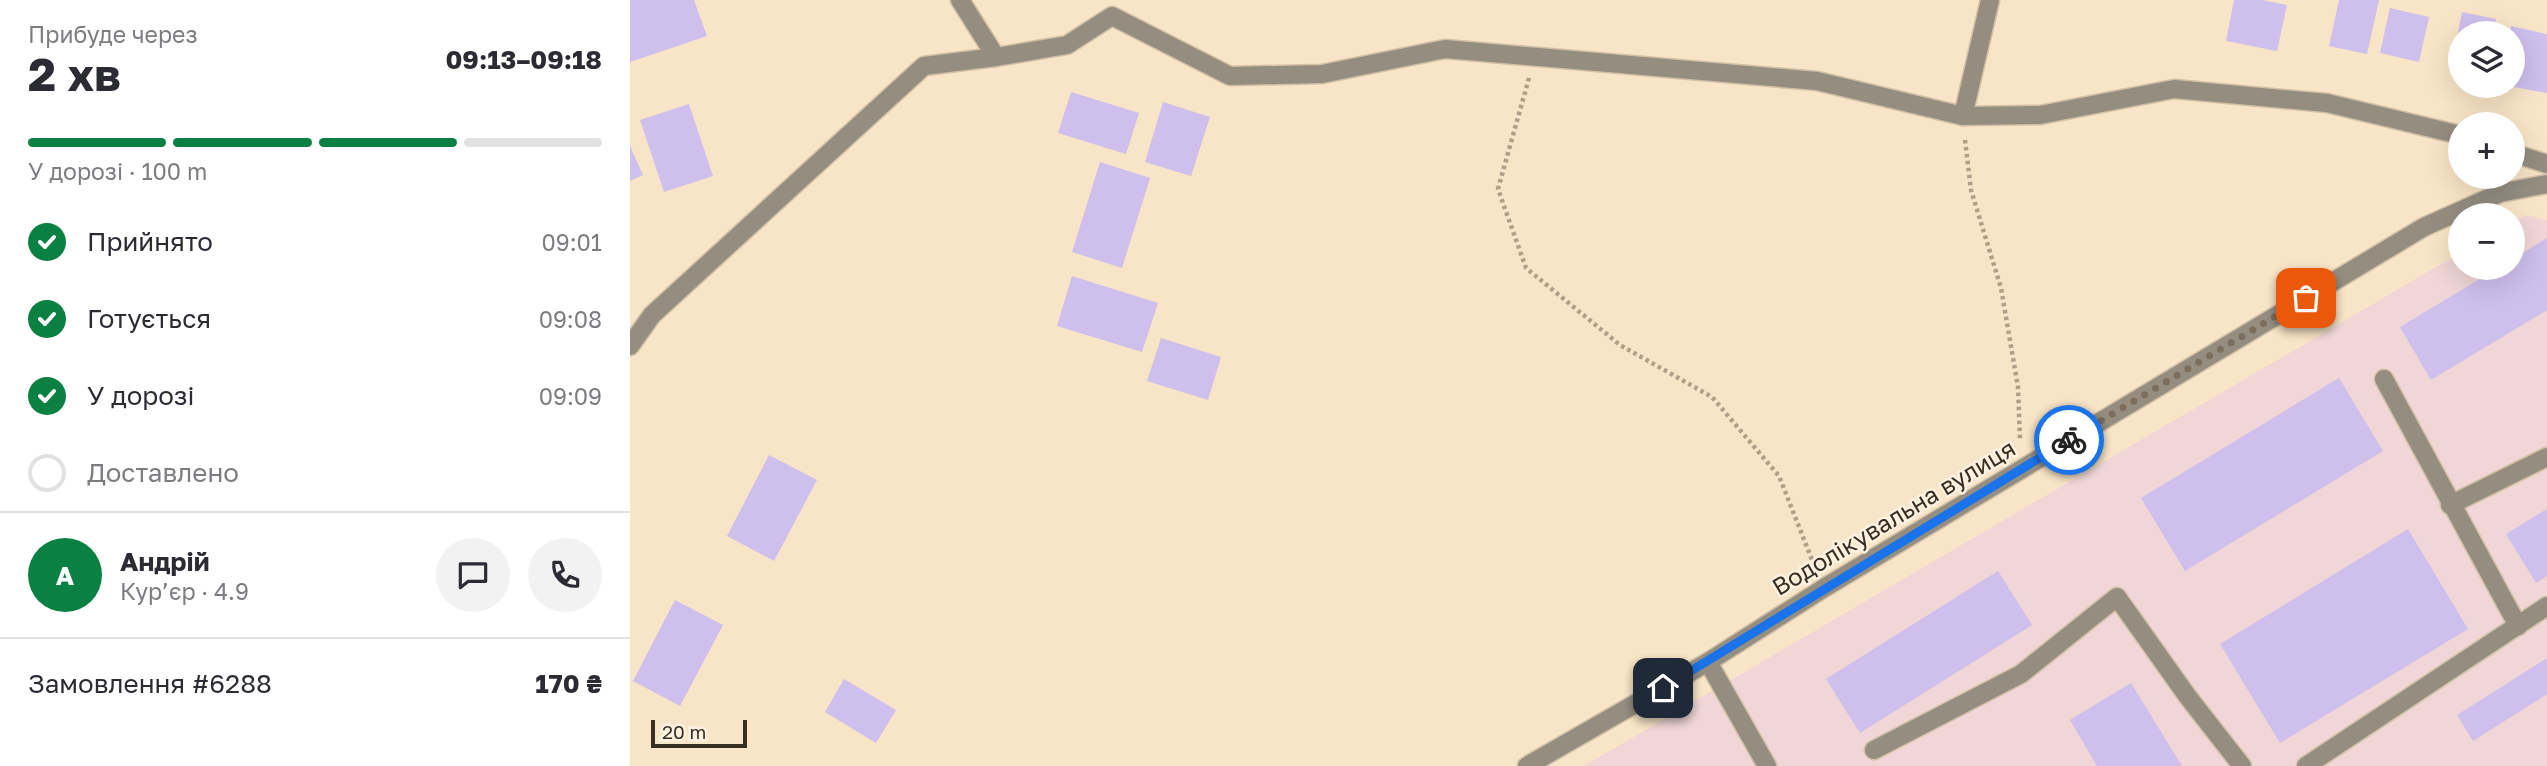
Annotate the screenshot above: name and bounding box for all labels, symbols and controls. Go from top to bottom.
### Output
text: Прибуде через [28,20,198,48]
map controls [2448,21,2525,280]
button: layers [2448,21,2525,98]
text: 09:13–09:18 [445,44,602,75]
text: 2 хв [28,46,121,101]
button: + [2448,112,2525,189]
text: У дорозі · 100 m [28,157,207,185]
button: − [2448,203,2525,280]
icon: check [28,223,66,261]
text: Прийнято [87,226,213,257]
text: 09:01 [542,228,602,256]
pin [2276,268,2336,328]
icon: bag [2287,279,2325,317]
icon: check [28,300,66,338]
text: Готується [87,303,211,334]
text: 09:08 [539,305,602,333]
icon: check [28,377,66,415]
text: У дорозі [87,380,194,411]
text: 09:09 [539,382,602,410]
courier [2034,405,2104,475]
icon: bike [2050,421,2088,459]
street label: Водолікувальна вулиця [1766,433,2020,601]
text: Доставлено [87,457,239,488]
button: chat [436,538,510,612]
button: phone [528,538,602,612]
text: Андрій [120,546,210,577]
text: А [56,560,74,591]
text: Кур’єр · 4.9 [120,577,249,605]
pin [1633,658,1693,718]
text: Замовлення #6288 [28,668,272,699]
text: 170 ₴ [535,668,602,699]
icon: home [1644,669,1682,707]
scale bar [651,717,747,749]
text: 20 m [662,720,706,743]

